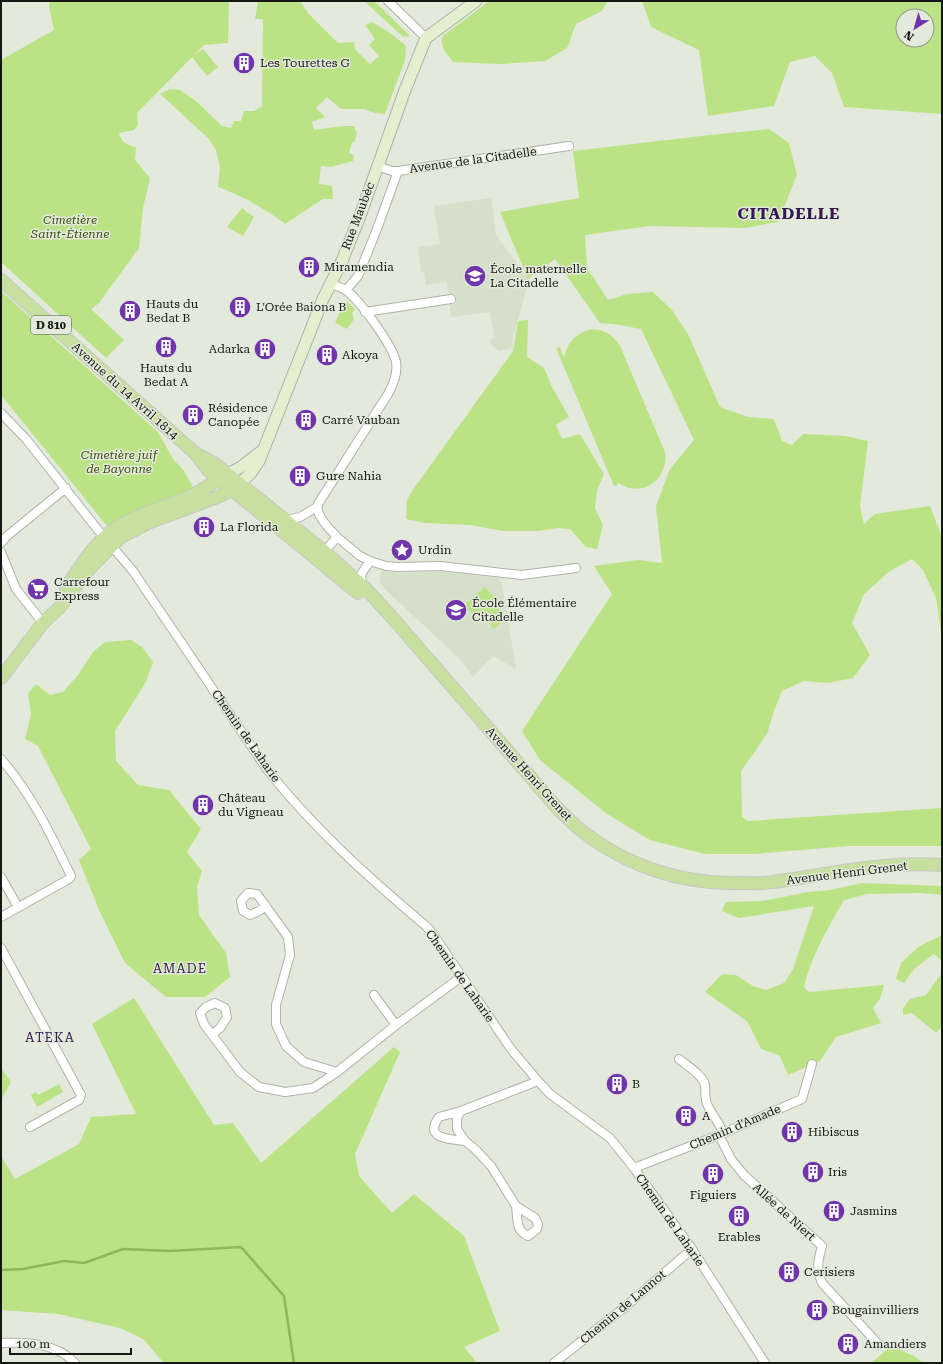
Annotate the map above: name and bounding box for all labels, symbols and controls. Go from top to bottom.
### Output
north arrow [895,8,935,48]
text: N [902,28,917,43]
building icon: Les Tourettes G [231,50,257,76]
place label: Les Tourettes G [260,56,351,70]
street label: Avenue de la Citadelle [409,144,538,176]
street label: Rue Maubèc [339,180,377,252]
district label: CITADELLE [738,204,840,223]
park label: Cimetière Saint-Étienne [30,213,109,241]
building icon: Miramendia [296,254,322,280]
place label: Miramendia [324,260,394,274]
place label: École maternelle La Citadelle [490,262,587,290]
school or university icon: École maternelle La Citadelle [462,263,488,289]
building icon: L'Orée Baiona B [227,294,253,320]
place label: Hauts du Bedat B [146,297,199,325]
building icon: Hauts du Bedat B [117,298,143,324]
place label: L'Orée Baiona B [256,300,346,314]
road number: D 810 [31,316,71,334]
building icon: Hauts du Bedat A [153,334,179,360]
building icon: Adarka [252,336,278,362]
street label: Avenue du 14 Avril 1814 [69,340,181,443]
place label: Adarka [209,342,250,356]
building icon: Akoya [314,342,340,368]
place label: Akoya [342,348,379,362]
place label: Hauts du Bedat A [140,361,193,389]
place label: Résidence Canopée [208,401,268,429]
building icon: Résidence Canopée [180,402,206,428]
building icon: Carré Vauban [293,407,319,433]
place label: Carré Vauban [322,413,400,427]
park label: Cimetière juif de Bayonne [81,448,159,476]
building icon: Gure Nahia [287,463,313,489]
place label: Gure Nahia [316,469,382,483]
building icon: La Florida [191,514,217,540]
place label: La Florida [220,520,279,534]
place icon: Urdin [389,537,415,563]
place label: Urdin [418,543,452,557]
place label: Carrefour Express [54,575,110,603]
supermarket icon: Carrefour Express [25,576,51,602]
place label: École Élémentaire Citadelle [472,596,577,624]
school or university icon: École Élémentaire Citadelle [443,597,469,623]
street label: Chemin de Laharie [209,687,283,785]
street label: Avenue Henri Grenet [483,724,575,824]
place label: Château du Vigneau [218,791,284,819]
building icon: Château du Vigneau [190,792,216,818]
street label: Avenue Henri Grenet [786,859,909,887]
street label: Chemin de Laharie [423,927,497,1025]
district label: AMADE [153,961,207,976]
district label: ATEKA [25,1030,75,1045]
building icon: B [604,1071,630,1097]
place label: B [632,1077,640,1091]
street label: Chemin d'Amade [687,1101,783,1153]
building icon: A [673,1103,699,1129]
place label: A [702,1109,711,1123]
building icon: Hibiscus [779,1119,805,1145]
place label: Hibiscus [808,1125,859,1139]
building icon: Iris [800,1159,826,1185]
building icon: Figuiers [700,1161,726,1187]
place label: Iris [828,1165,847,1179]
street label: Chemin de Laharie [633,1171,707,1269]
street label: Allée de Niert [750,1180,818,1244]
place label: Figuiers [690,1188,736,1202]
building icon: Jasmins [821,1198,847,1224]
building icon: Erables [726,1203,752,1229]
place label: Jasmins [850,1204,897,1218]
place label: Erables [718,1230,761,1244]
building icon: Cerisiers [776,1259,802,1285]
place label: Cerisiers [804,1265,855,1279]
street label: Chemin de Lannot [577,1267,669,1347]
building icon: Bougainvilliers [804,1297,830,1323]
place label: Bougainvilliers [832,1303,919,1317]
scale bar [10,1330,131,1356]
building icon: Amandiers [835,1331,861,1357]
text: 100 m [16,1337,50,1351]
place label: Amandiers [864,1337,927,1351]

